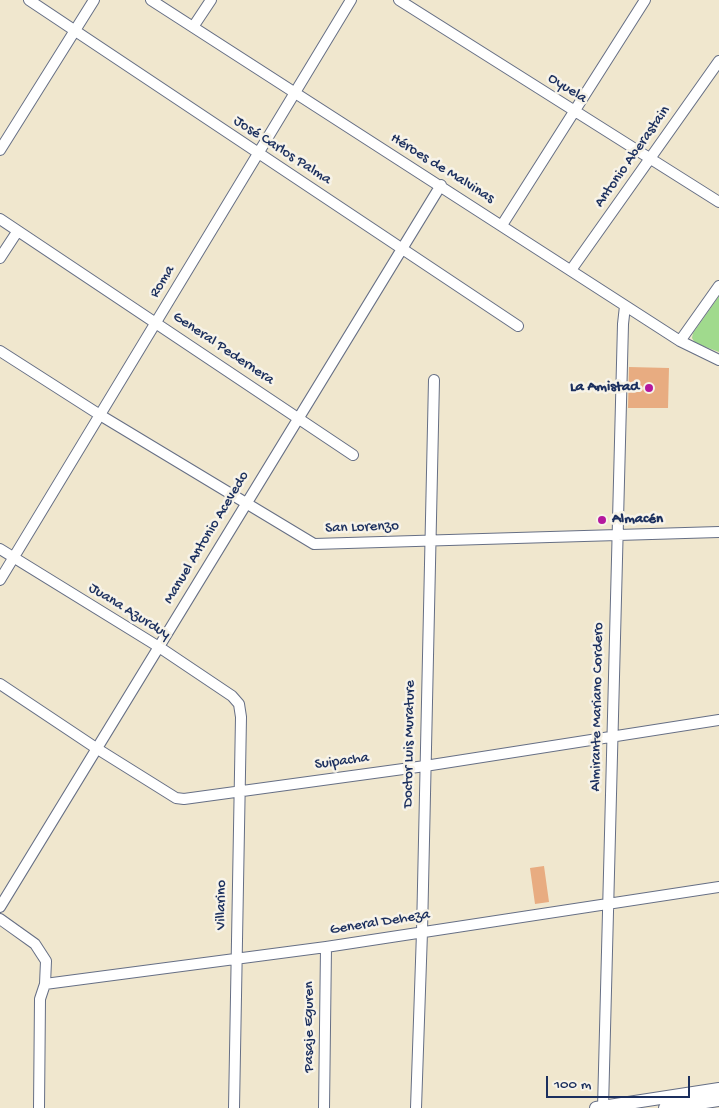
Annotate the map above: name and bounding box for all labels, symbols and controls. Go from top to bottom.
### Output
street label: Oyuela [544,70,590,108]
street label: Antonio Aberastain [591,103,675,211]
street label: José Carlos Palma [230,113,334,189]
street label: Héroes de Malvinas [387,130,497,208]
street label: Roma [146,263,180,301]
street label: General Pedernera [169,308,277,390]
place label: La Amistad [570,379,639,397]
marker: La Amistad [643,382,655,394]
street label: Manuel Antonio Acevedo [160,468,254,608]
place label: Almacén [612,511,663,529]
marker: Almacén [596,514,608,526]
street label: San Lorenzo [325,518,399,538]
street label: Juana Azurduy [85,580,173,644]
street label: Almirante Mariano Cordero [588,622,608,792]
street label: Doctor Luis Murature [400,680,420,808]
street label: Suipacha [314,749,370,775]
street label: Villarino [213,880,231,930]
street label: General Deheza [329,906,431,940]
street label: Pasaje Eguren [301,981,319,1073]
scale bar [549,1066,693,1098]
text: 100 m [554,1076,591,1094]

